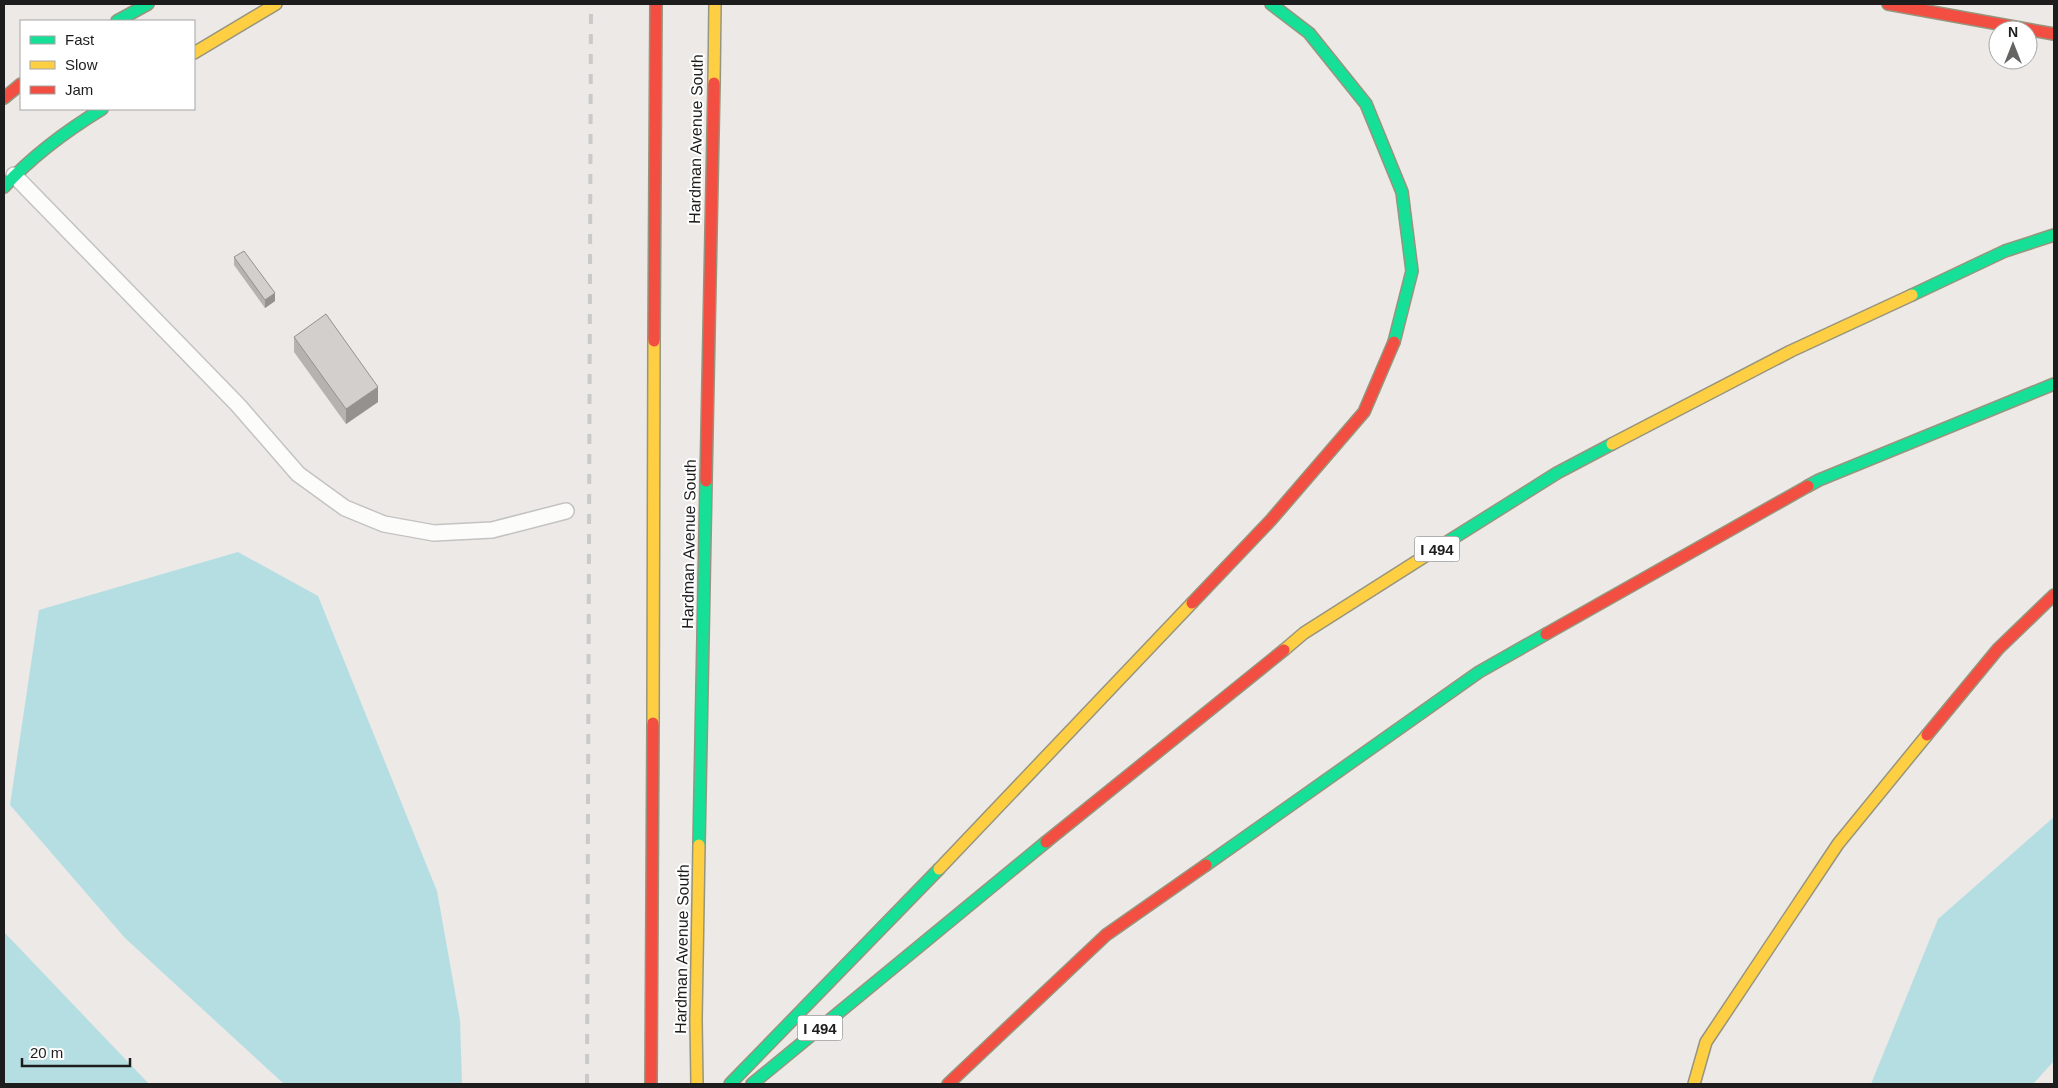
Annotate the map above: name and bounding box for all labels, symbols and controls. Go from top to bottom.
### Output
legend [20,20,195,110]
north arrow [1988,20,2038,70]
text: N [2008,24,2018,40]
text: Fast [65,31,95,48]
street label: Hardman Avenue South [686,54,706,224]
text: Slow [65,56,98,73]
text: Jam [65,81,93,98]
street label: Hardman Avenue South [679,459,699,629]
road number: I 494 [1414,536,1460,562]
street label: Hardman Avenue South [672,864,692,1034]
road number: I 494 [798,1016,842,1040]
scale bar [22,1036,130,1068]
text: 20 m [30,1044,63,1061]

